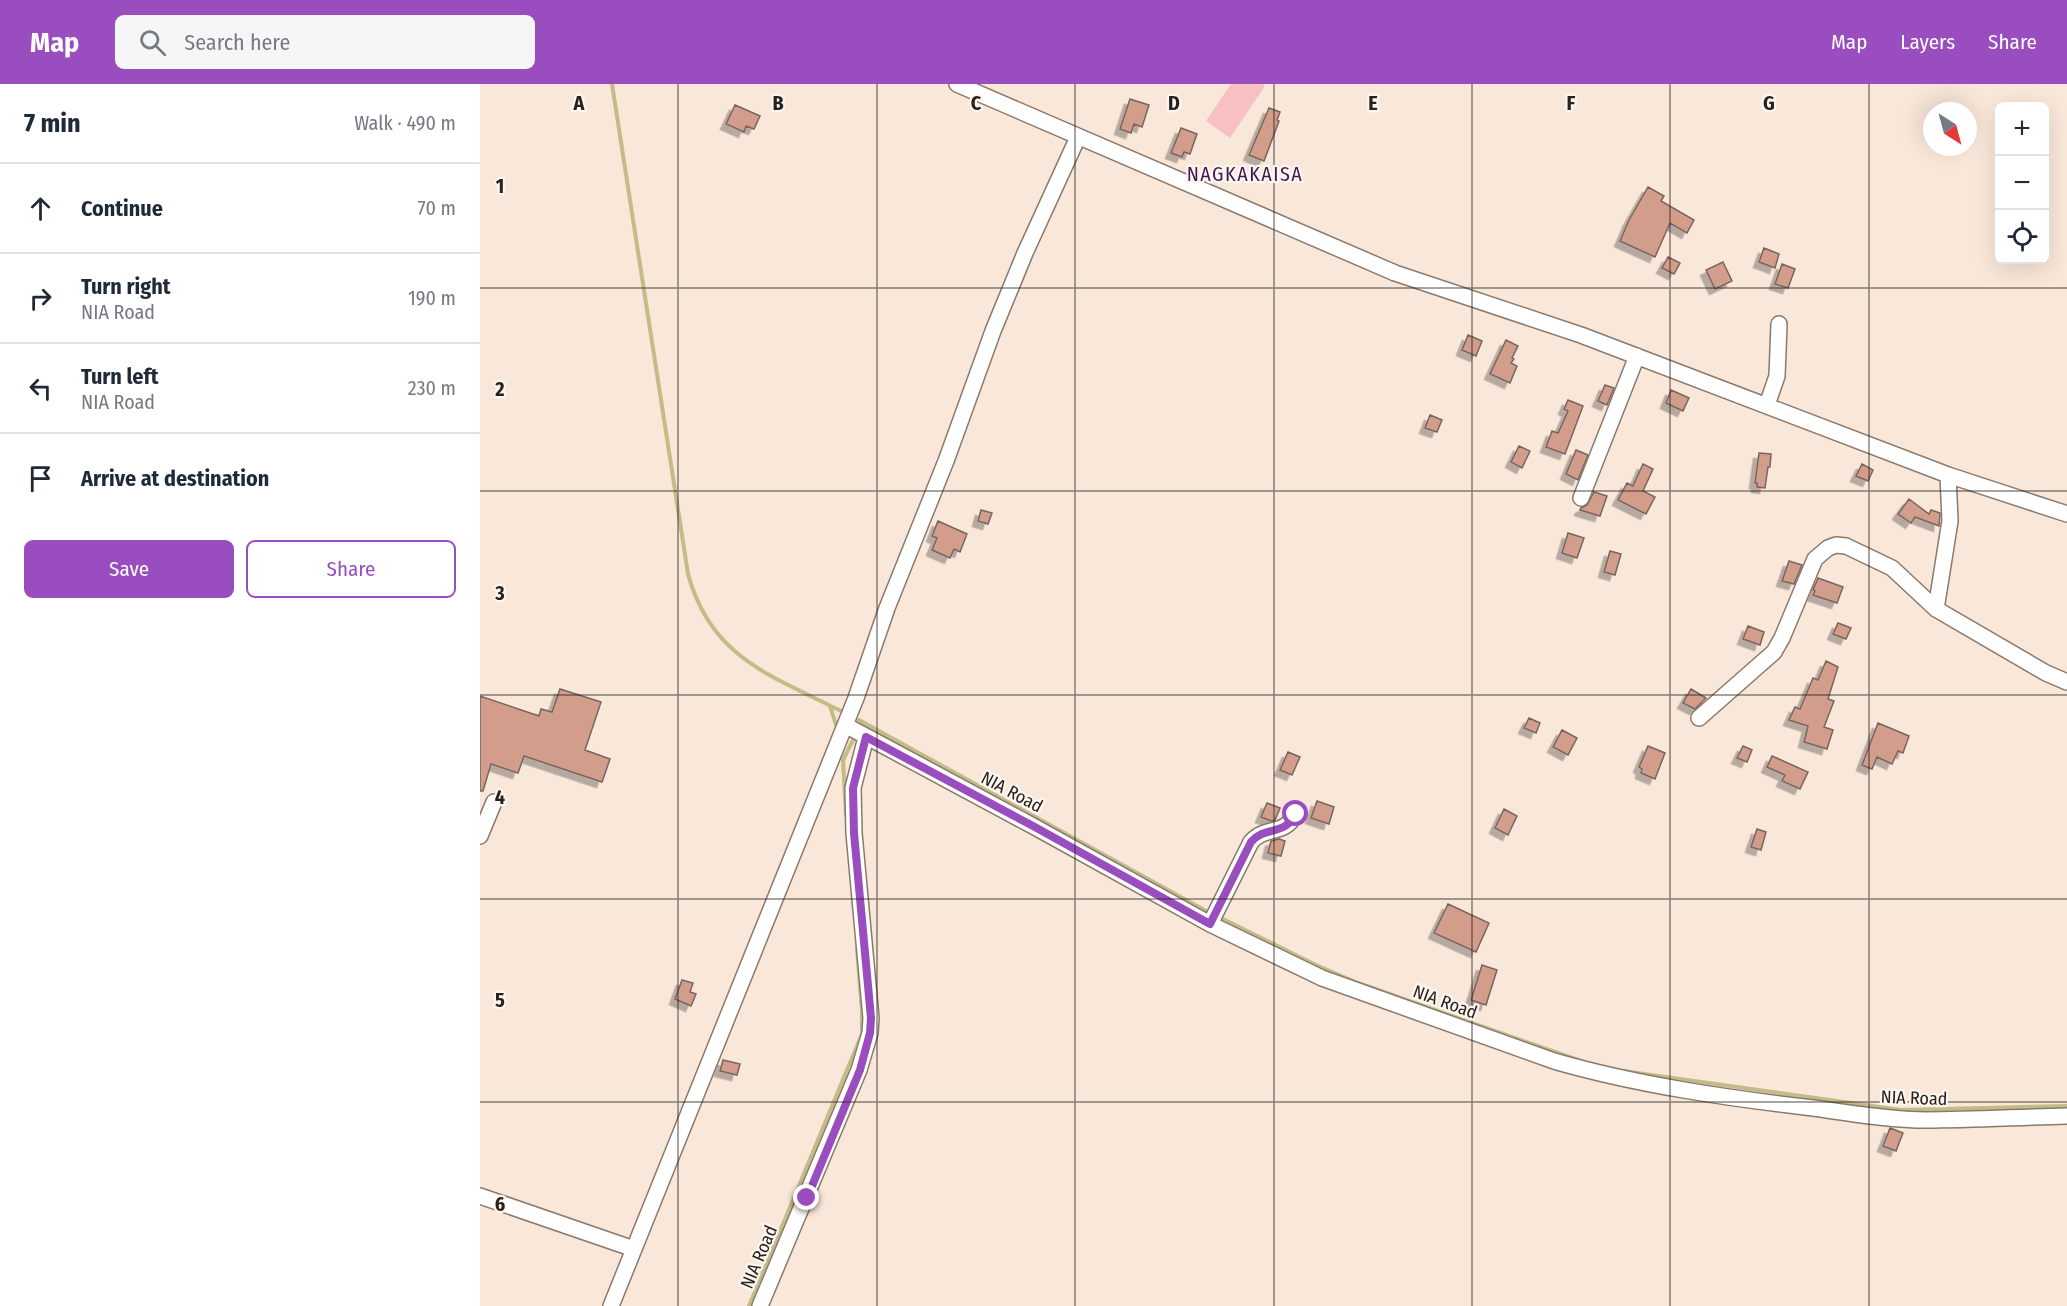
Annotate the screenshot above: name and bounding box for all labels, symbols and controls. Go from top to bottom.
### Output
search box [115,15,535,69]
text: Map [30,26,79,59]
icon: search [136,26,169,59]
text: Search here [184,29,290,56]
text: Map [1831,29,1867,55]
text: Layers [1900,29,1955,55]
text: Share [1988,29,2037,55]
text: A [573,91,586,115]
text: B [772,91,784,115]
text: C [971,91,982,115]
text: D [1168,91,1180,115]
text: E [1368,91,1378,115]
text: F [1567,91,1576,115]
text: G [1763,91,1775,115]
north arrow [1923,102,1977,156]
map controls [1995,102,2049,264]
button: + [1995,102,2049,156]
text: 7 min [24,108,81,139]
text: Walk · 490 m [354,111,456,135]
button: − [1995,156,2049,210]
district label: NAGKAKAISA [1187,162,1303,186]
text: 1 [496,174,504,198]
icon: ahead [24,192,57,225]
text: Continue [81,195,163,222]
text: 70 m [418,196,456,220]
button: locate [1995,210,2049,264]
text: Turn right [81,273,170,300]
icon: right [24,282,57,315]
text: 190 m [408,286,456,310]
text: NIA Road [81,300,155,324]
text: Turn left [81,363,159,390]
icon: left [24,372,57,405]
text: 230 m [408,376,456,400]
text: 2 [494,377,505,401]
text: NIA Road [81,390,155,414]
icon: arrive [24,462,57,495]
text: Arrive at destination [81,465,269,492]
button: Save [24,540,234,598]
button: Share [246,540,456,598]
text: 3 [494,581,505,605]
street label: NIA Road [977,767,1047,817]
text: 4 [495,785,505,809]
route start [1282,800,1308,826]
street label: NIA Road [1410,980,1480,1024]
text: 5 [495,988,505,1012]
street label: NIA Road [1880,1086,1948,1110]
route end [793,1184,819,1210]
text: 6 [495,1192,505,1216]
street label: NIA Road [736,1222,782,1292]

